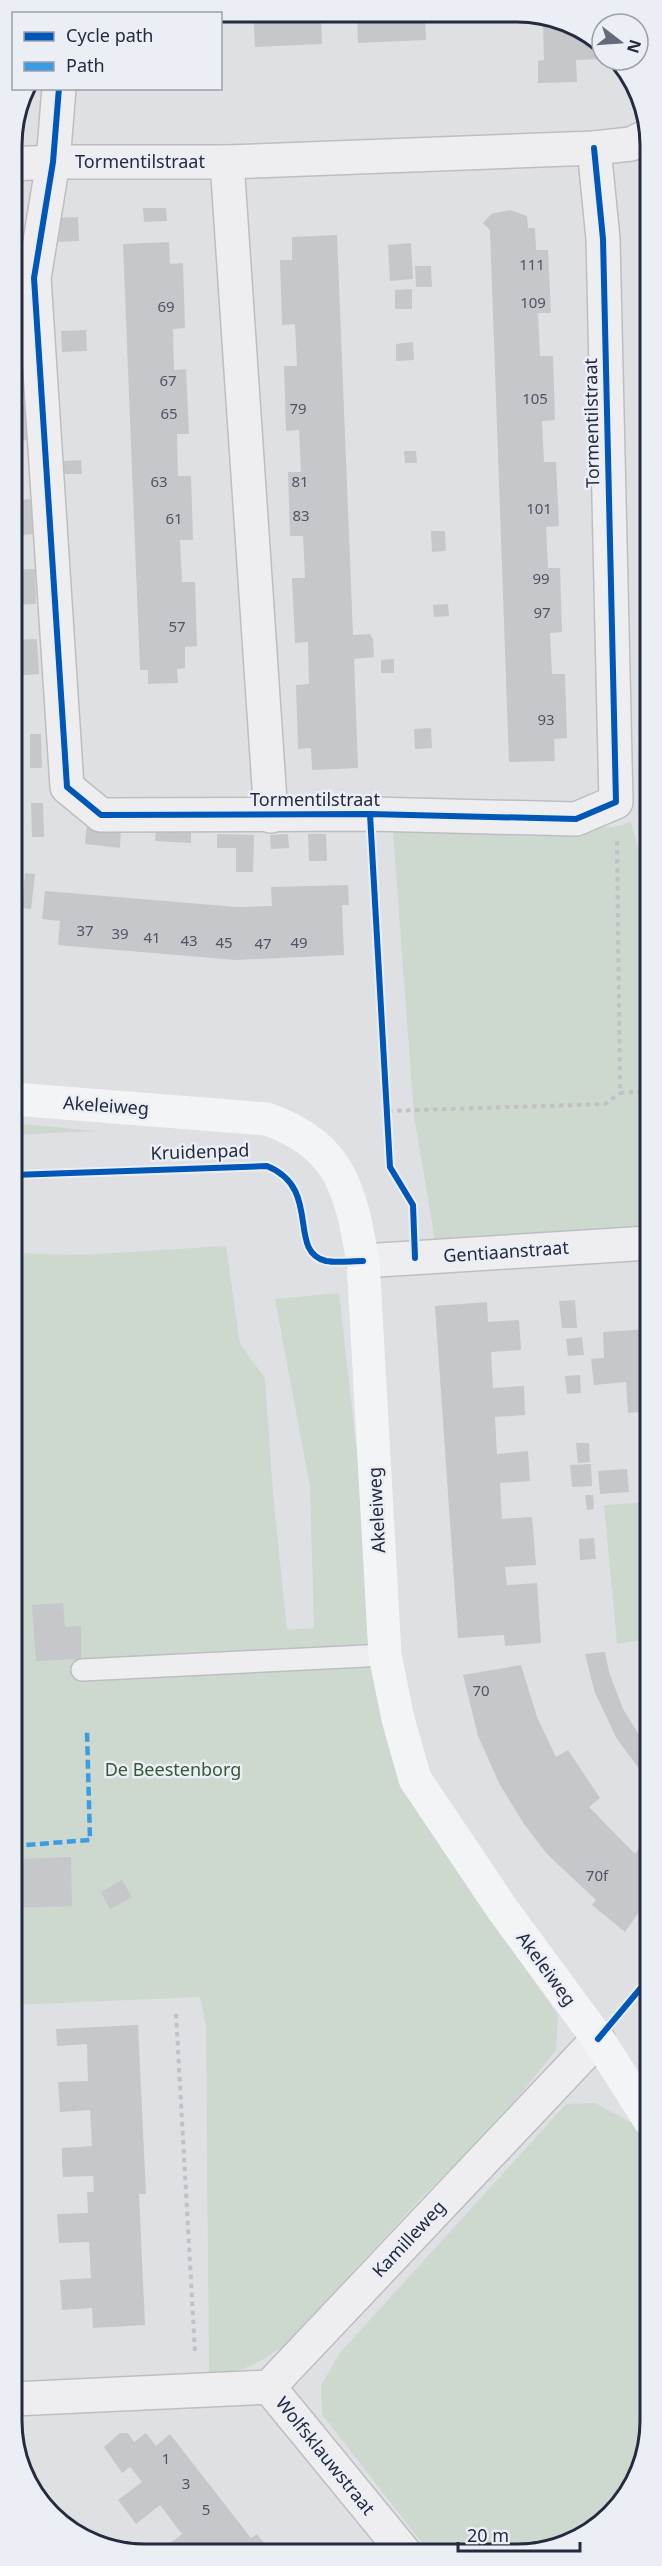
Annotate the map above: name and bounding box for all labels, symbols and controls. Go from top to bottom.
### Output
legend [12,12,222,90]
north arrow [590,12,650,72]
text: Cycle path [66,23,153,47]
text: N [622,37,647,56]
text: Path [66,53,105,77]
street label: Tormentilstraat [75,149,205,173]
house number: 111 [519,254,545,274]
house number: 109 [520,292,546,312]
house number: 69 [157,296,175,316]
street label: Tormentilstraat [578,357,604,488]
house number: 67 [159,370,177,390]
house number: 105 [522,388,548,408]
house number: 79 [289,398,307,418]
house number: 65 [160,403,178,423]
house number: 63 [150,471,168,491]
house number: 81 [291,471,309,491]
house number: 101 [526,498,552,518]
house number: 83 [292,505,310,525]
house number: 61 [165,508,183,528]
house number: 99 [532,568,550,588]
house number: 97 [533,602,551,622]
house number: 57 [168,616,186,636]
house number: 93 [537,709,555,729]
street label: Tormentilstraat [250,787,380,811]
house number: 37 [76,920,94,940]
house number: 39 [111,923,129,943]
house number: 41 [143,927,161,947]
house number: 43 [180,930,198,950]
house number: 45 [215,932,233,952]
house number: 49 [290,932,308,952]
house number: 47 [254,933,272,953]
street label: Akeleiweg [62,1090,150,1120]
street label: Kruidenpad [150,1137,250,1165]
street label: Gentiaanstraat [442,1235,570,1267]
street label: Akeleiweg [362,1466,390,1554]
house number: 70 [472,1680,490,1700]
park label: De Beestenborg [105,1757,241,1781]
house number: 70f [586,1865,609,1885]
street label: Akeleiweg [512,1927,582,2010]
street label: Kamilleweg [366,2195,450,2282]
street label: Wolfsklauwstraat [271,2391,381,2520]
house number: 1 [162,2448,170,2468]
house number: 3 [182,2473,190,2493]
house number: 5 [202,2499,210,2519]
scale bar [458,2515,580,2553]
text: 20 m [467,2523,509,2547]

